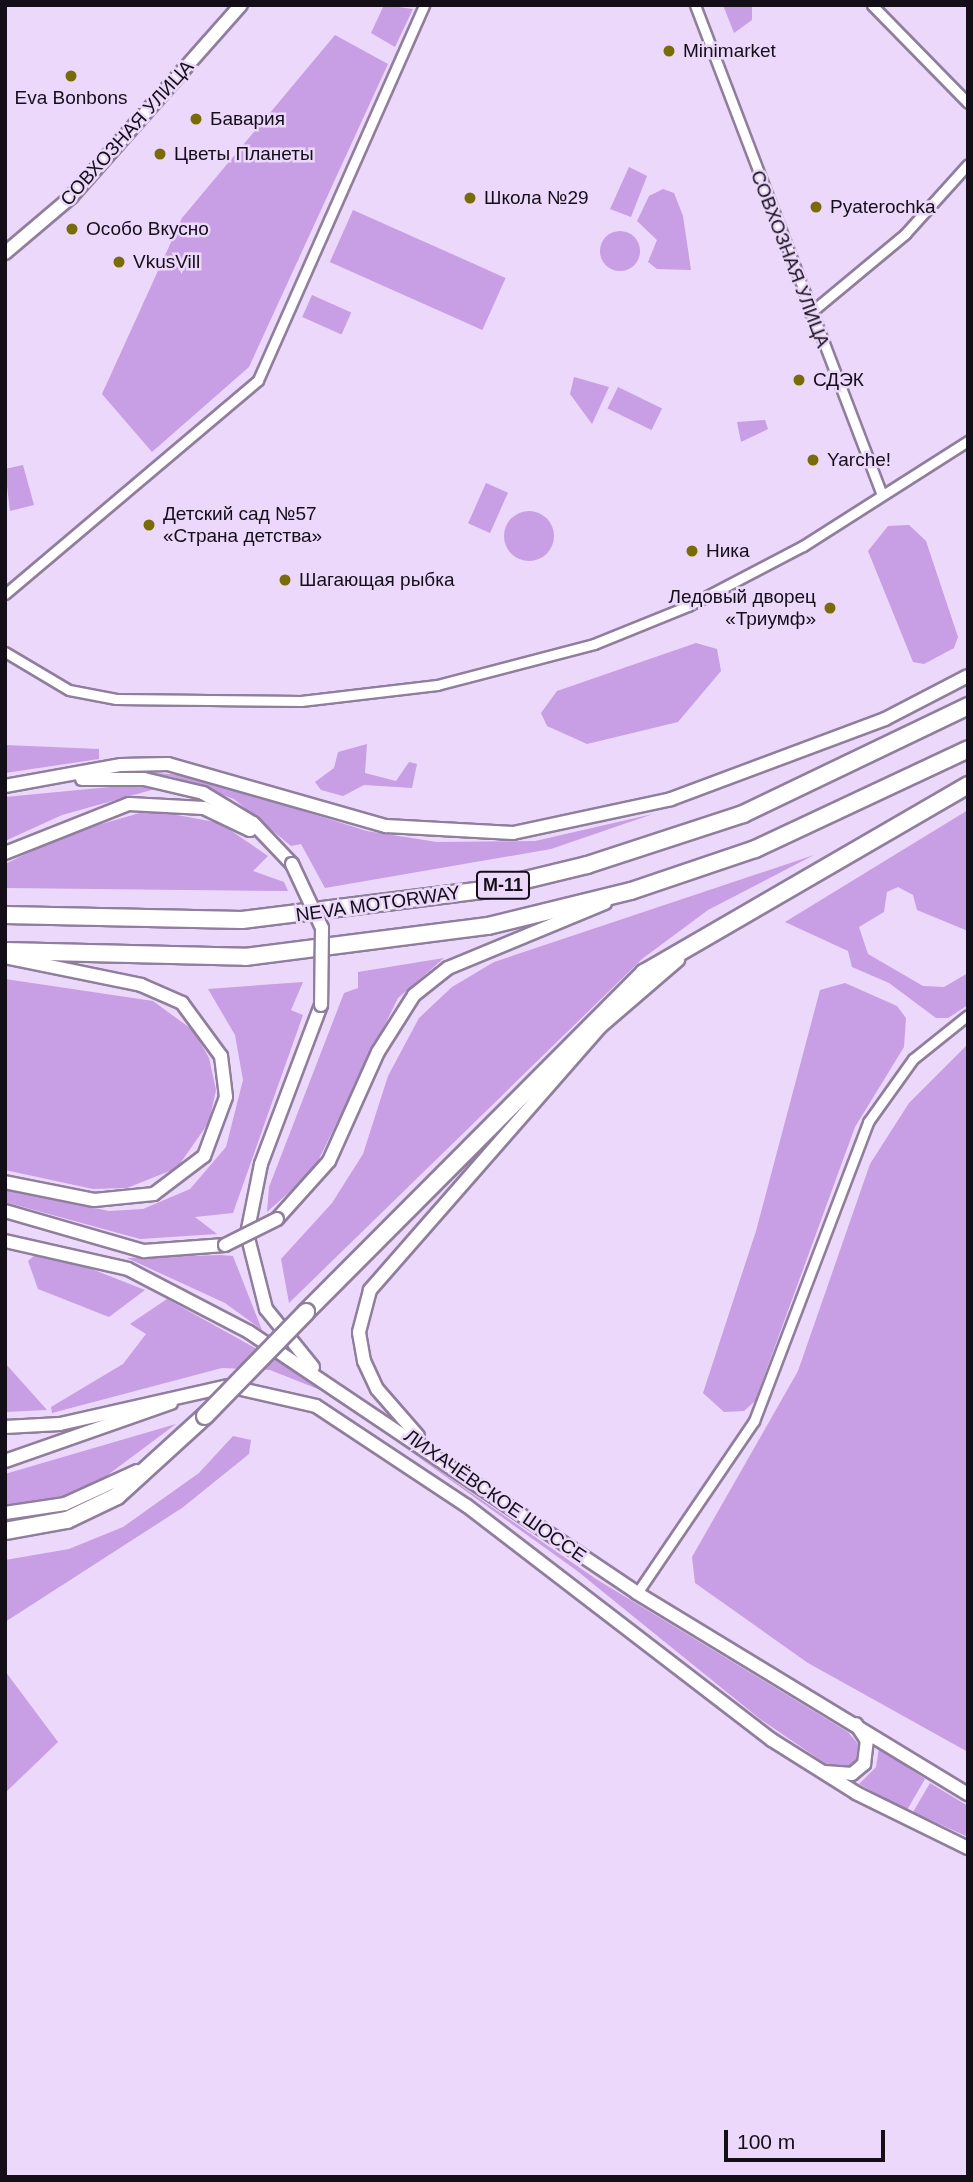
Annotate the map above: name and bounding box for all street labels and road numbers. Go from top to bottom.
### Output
street label: СОВХОЗНАЯ УЛИЦА [56,56,198,210]
street label: СОВХОЗНАЯ УЛИЦА [746,167,834,351]
road number: М-11 [475,870,531,900]
street label: NEVA MOTORWAY [294,881,462,927]
street label: ЛИХАЧЁВСКОЕ ШОССЕ [400,1424,590,1568]

